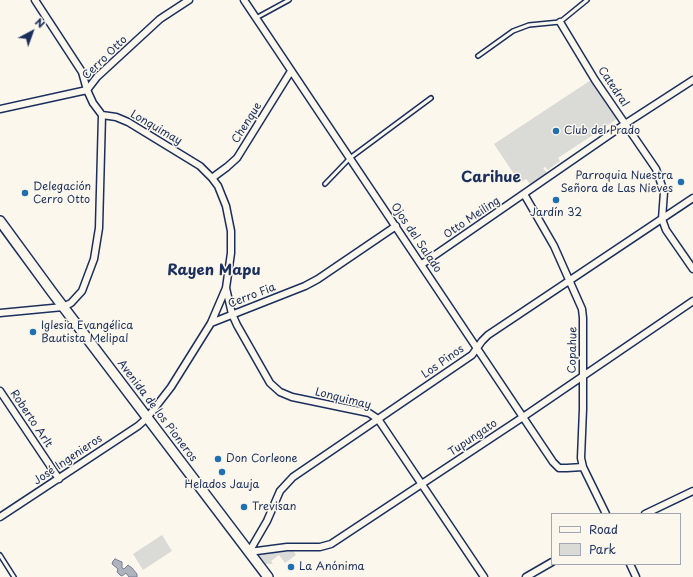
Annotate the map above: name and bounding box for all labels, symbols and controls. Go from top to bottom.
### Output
north arrow [12,12,52,52]
text: N [31,13,49,32]
street label: Cerro Otto [80,33,130,83]
street label: Catedral [595,64,631,110]
street label: Chenque [229,100,265,146]
street label: Lonquimay [128,108,184,148]
place label: Club del Prado [564,124,640,138]
marker: Club del Prado [551,126,561,136]
district label: Carihue [461,169,521,187]
place label: Parroquia Nuestra Señora de Las Nieves [561,169,673,195]
marker: Parroquia Nuestra Señora de Las Nieves [676,177,686,187]
place label: Delegación Cerro Otto [33,180,91,206]
marker: Delegación Cerro Otto [20,188,30,198]
street label: Otto Meiling [441,194,503,242]
marker: Jardín 32 [551,195,561,205]
street label: Ojos del Salado [388,201,444,275]
place label: Jardín 32 [530,206,582,220]
district label: Rayen Mapu [167,262,261,280]
street label: Cerro Fia [226,281,278,311]
place label: Iglesia Evangélica Bautista Melipal [41,319,133,345]
street label: Copahue [566,326,580,374]
marker: Iglesia Evangélica Bautista Melipal [28,327,38,337]
street label: Los Pinos [419,343,467,381]
street label: Avenida de los Pioneros [114,357,200,465]
street label: Lonquimay [314,386,372,412]
street label: Roberto Arlt [7,388,55,450]
street label: Tupungato [446,417,500,459]
street label: José Ingenieros [31,432,105,488]
place label: Don Corleone [226,452,298,466]
marker: Don Corleone [213,454,223,464]
marker: Helados Jauja [217,467,227,477]
place label: Helados Jauja [185,478,259,492]
place label: Trevisan [252,500,296,514]
marker: Trevisan [239,502,249,512]
legend [551,513,681,565]
text: Road [589,520,618,538]
text: Park [589,540,616,558]
place label: La Anónima [299,560,365,574]
marker: La Anónima [286,562,296,572]

